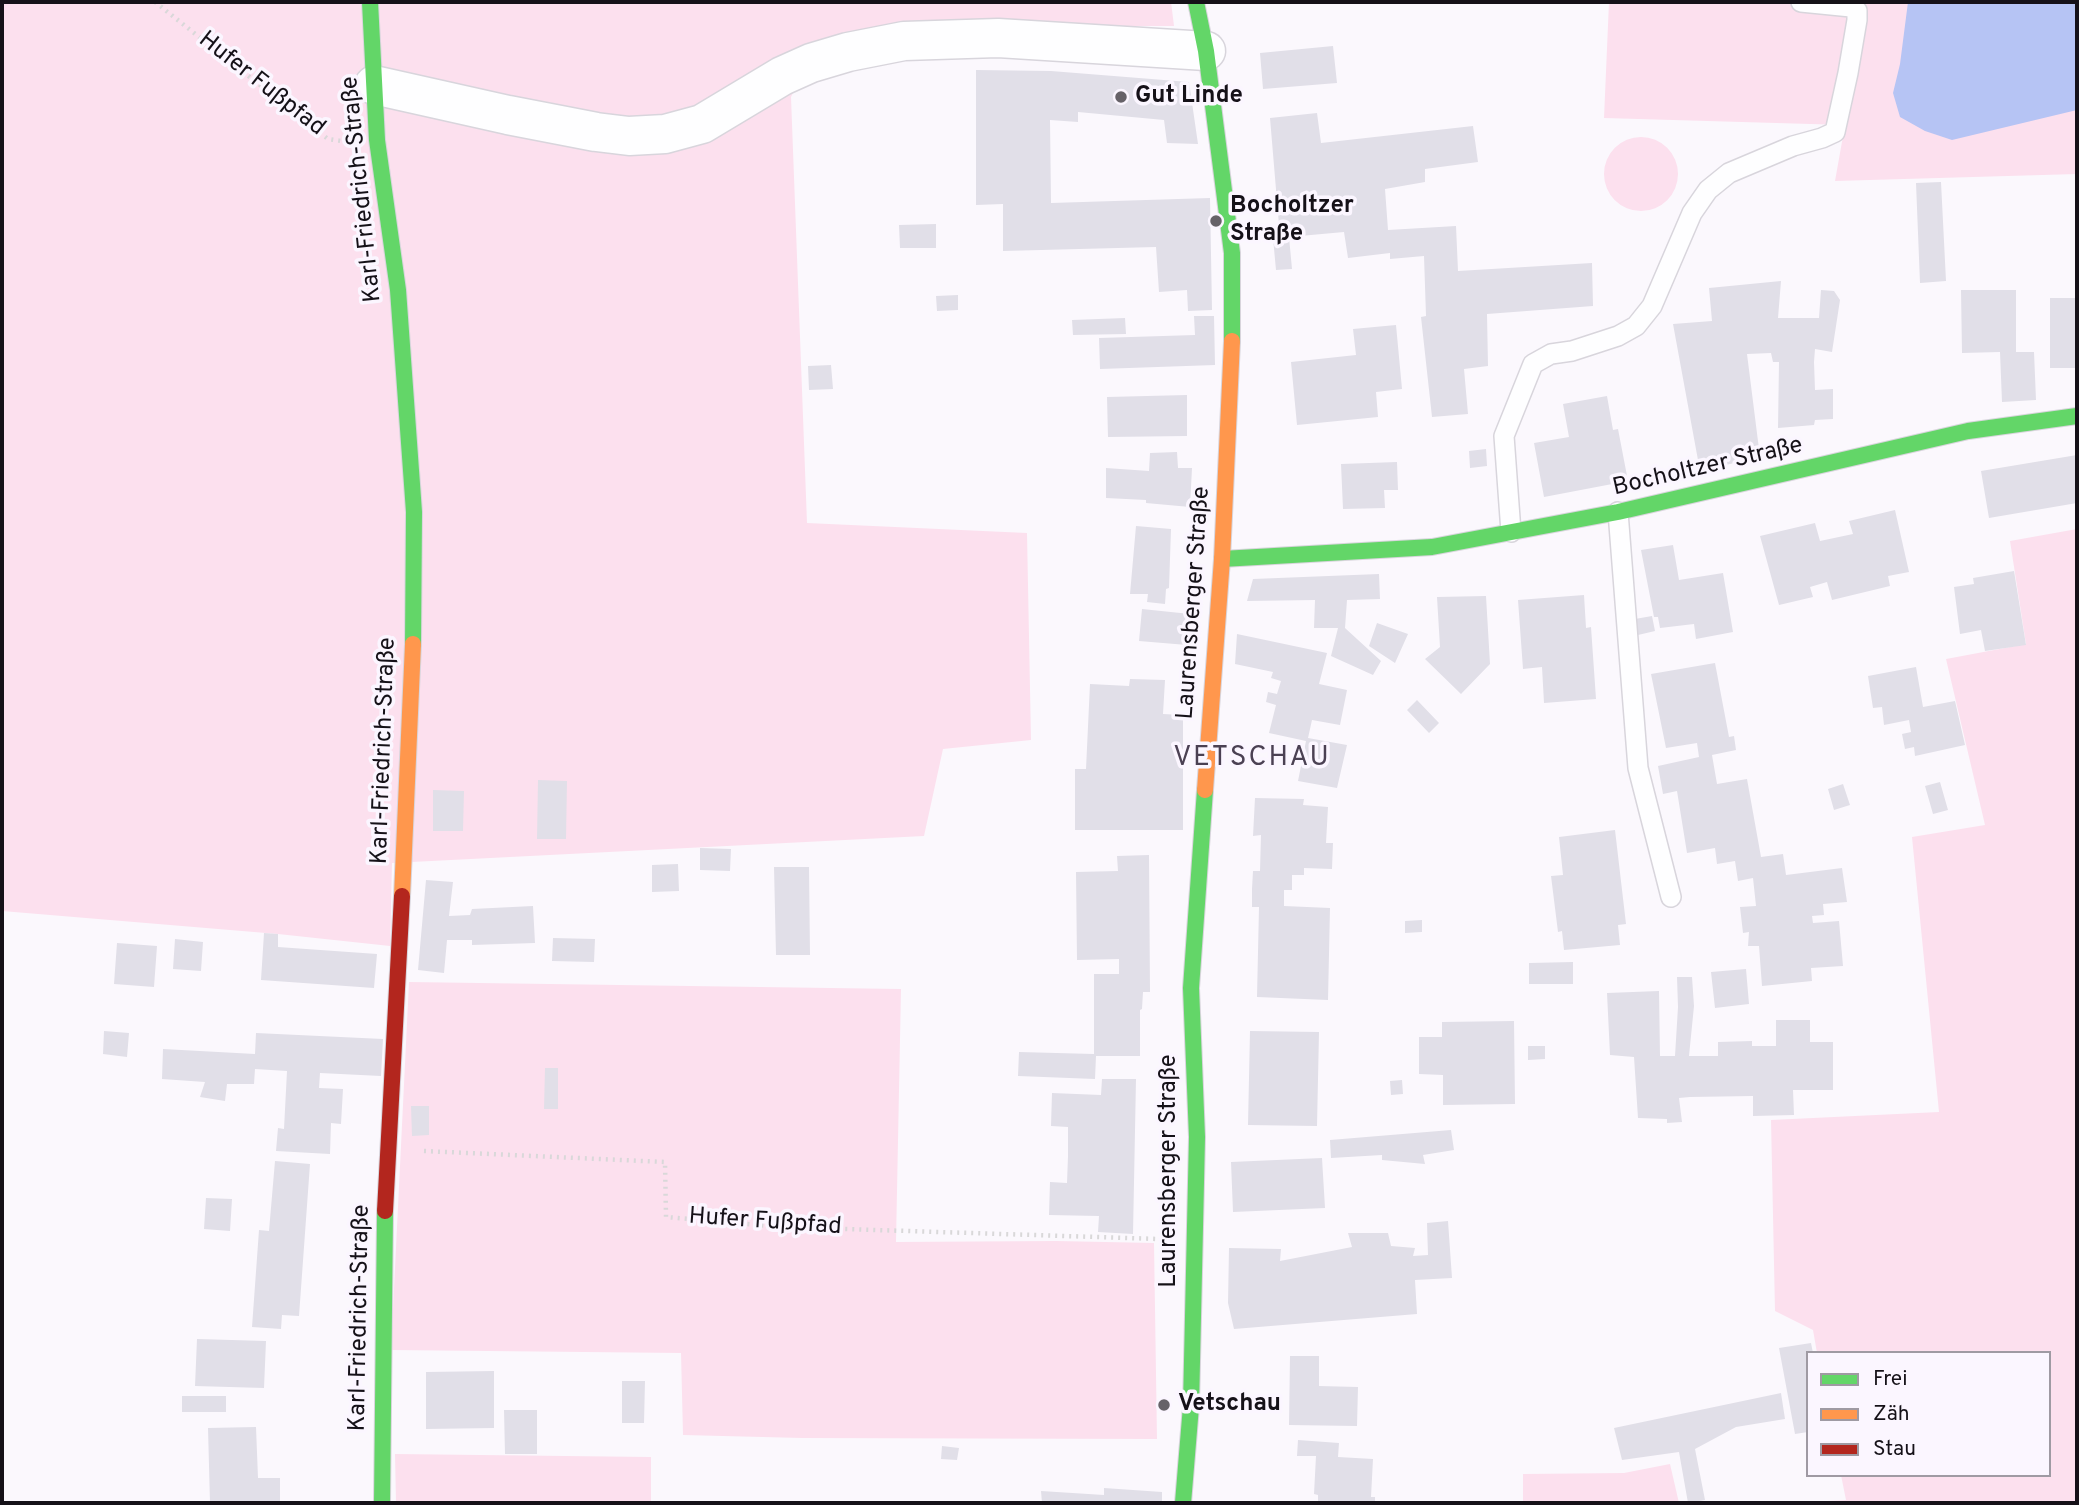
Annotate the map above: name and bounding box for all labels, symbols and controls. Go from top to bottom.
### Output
street label: Hufer Fußpfad [192,26,330,144]
street label: Karl-Friedrich-Straße [337,75,389,303]
place label: Gut Linde [1135,83,1243,111]
marker: Gut Linde [1113,89,1129,105]
place label: Bocholtzer Straße [1230,193,1354,249]
marker: Bocholtzer Straße [1208,213,1224,229]
street label: Bocholtzer Straße [1610,432,1806,504]
street label: Laurensberger Straße [1172,486,1218,720]
street label: Karl-Friedrich-Straße [367,637,403,865]
district label: VETSCHAU [1174,742,1330,776]
street label: Laurensberger Straße [1156,1054,1184,1288]
street label: Hufer Fußpfad [688,1203,842,1243]
street label: Karl-Friedrich-Straße [345,1204,377,1432]
legend [1806,1351,2051,1477]
text: Frei [1873,1366,1908,1393]
place label: Vetschau [1178,1391,1281,1419]
marker: Vetschau [1156,1397,1172,1413]
text: Zäh [1873,1401,1910,1428]
text: Stau [1873,1436,1916,1463]

